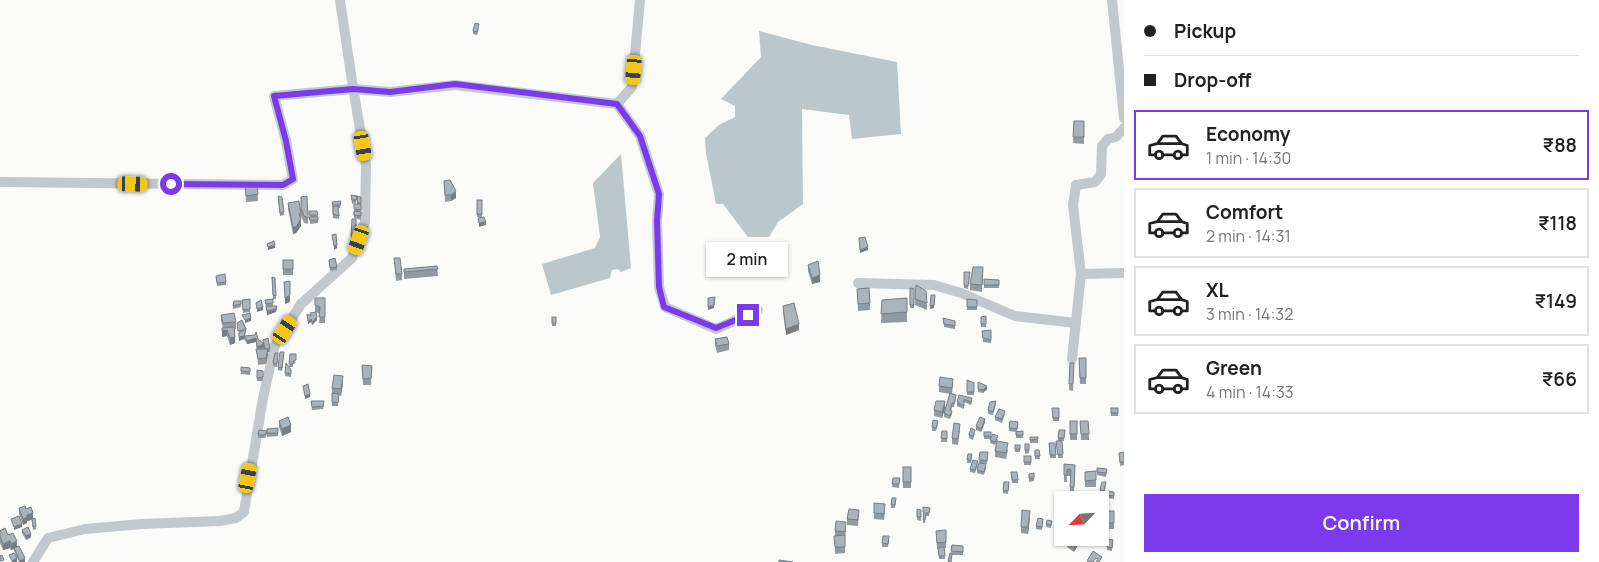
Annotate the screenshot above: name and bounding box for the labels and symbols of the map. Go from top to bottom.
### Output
car [625,54,642,86]
car [353,130,372,162]
route start [160,173,182,195]
car [117,176,148,192]
car [347,223,370,257]
callout: 2 min [707,242,789,278]
route end [737,304,759,326]
car [270,313,299,347]
car [237,462,258,494]
north arrow [1054,491,1109,546]

